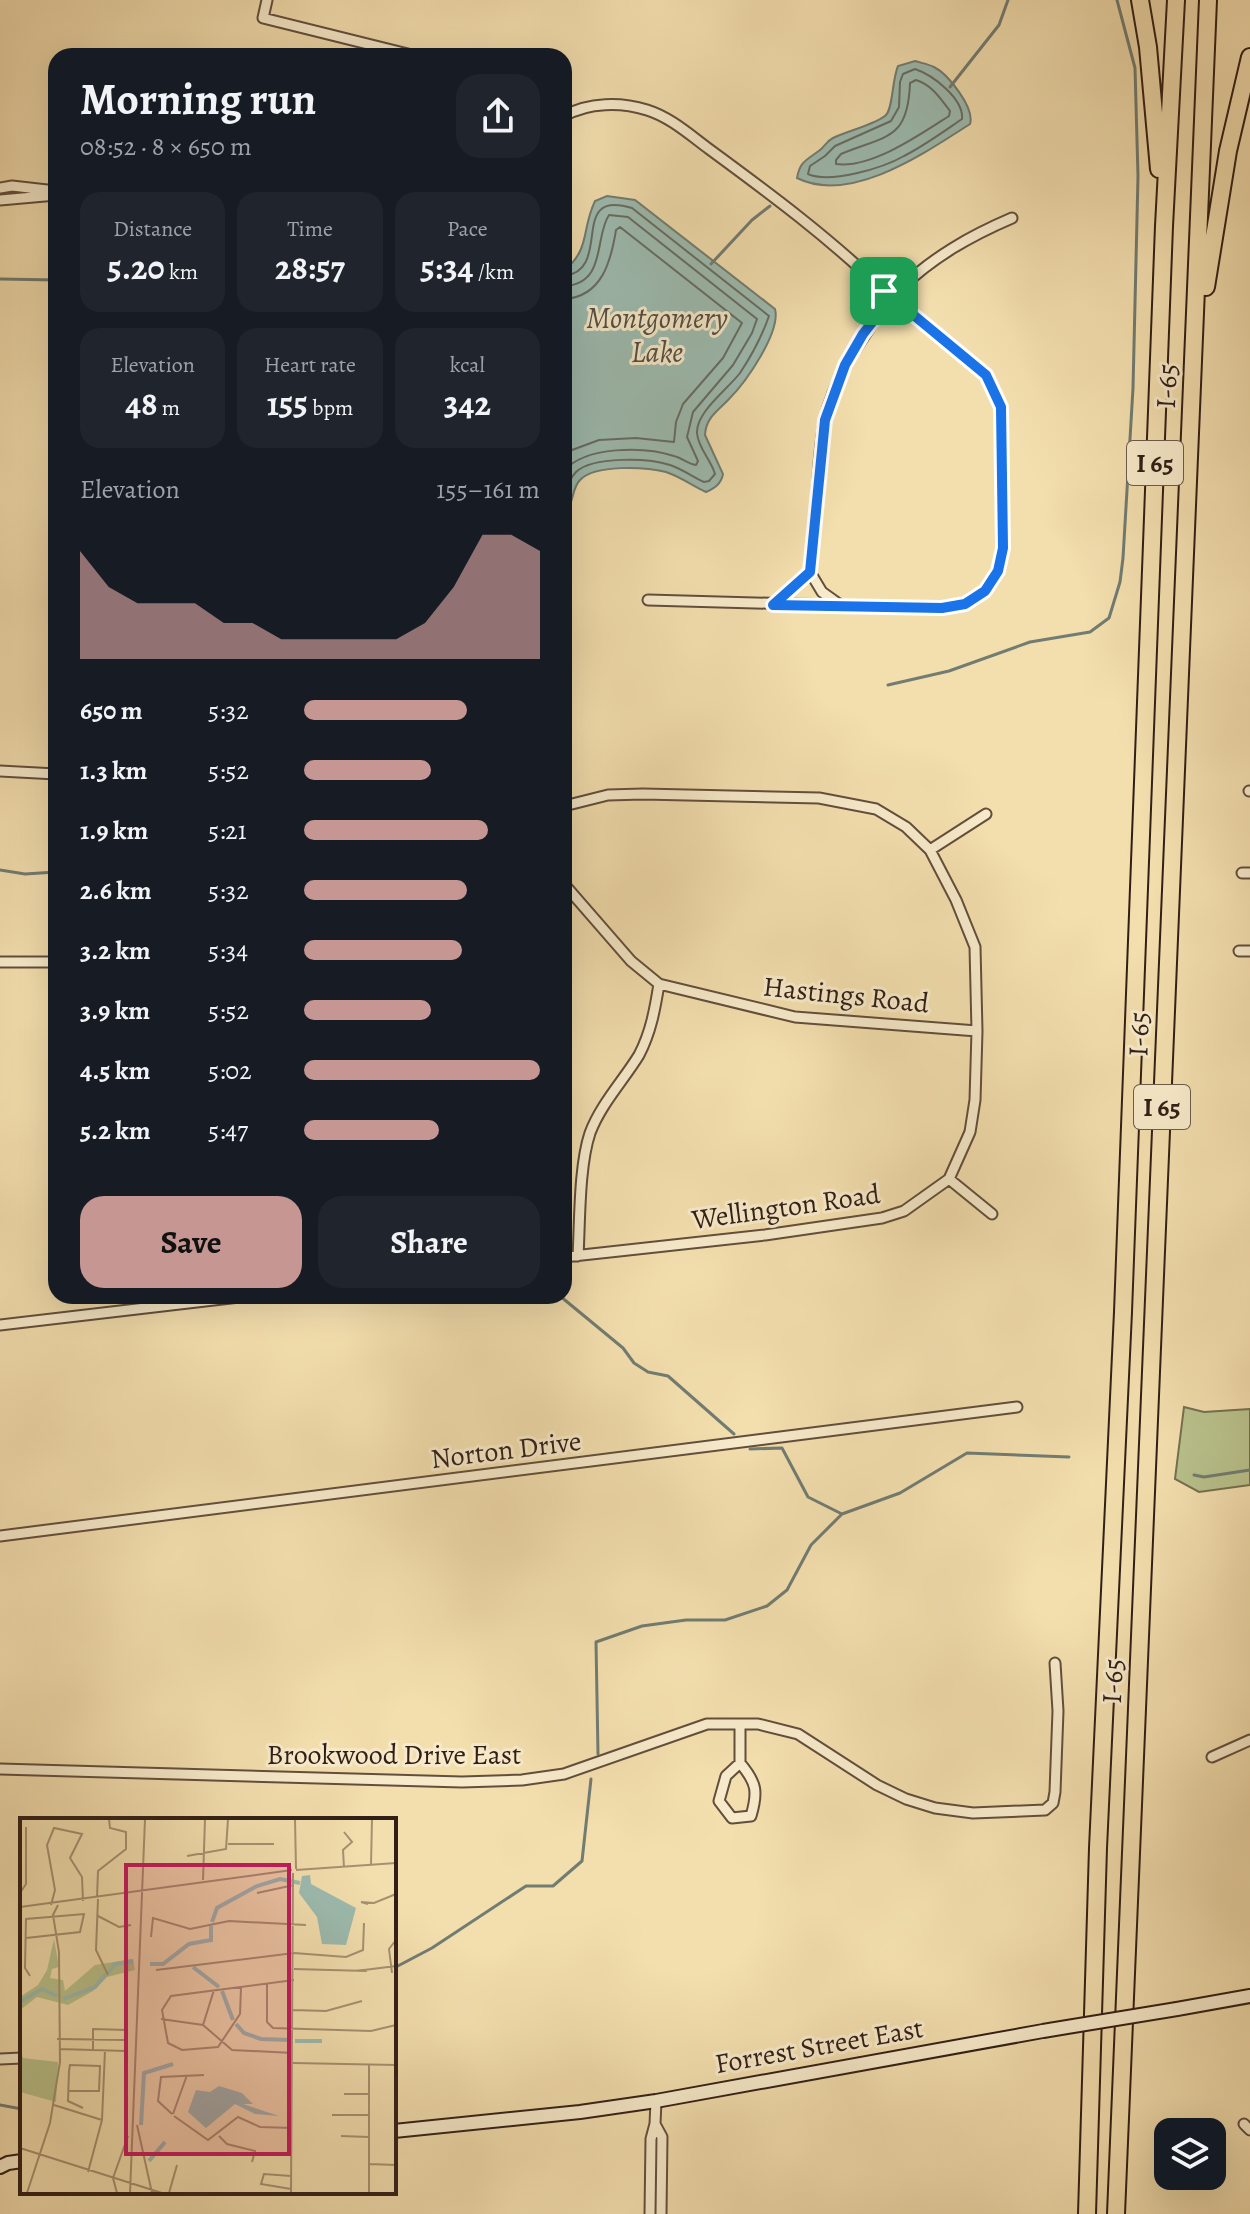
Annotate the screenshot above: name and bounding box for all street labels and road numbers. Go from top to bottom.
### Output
street label: I-65 [1147,363,1187,409]
road number: I 65 [1127,441,1183,485]
street label: Hastings Road [761,967,932,1023]
street label: I-65 [1119,1011,1159,1057]
road number: I 65 [1134,1085,1190,1129]
street label: Wellington Road [688,1175,884,1239]
street label: Norton Drive [429,1422,583,1478]
street label: I-65 [1093,1658,1133,1704]
street label: Brookwood Drive East [267,1736,521,1774]
street label: Forrest Street East [712,2009,926,2083]

